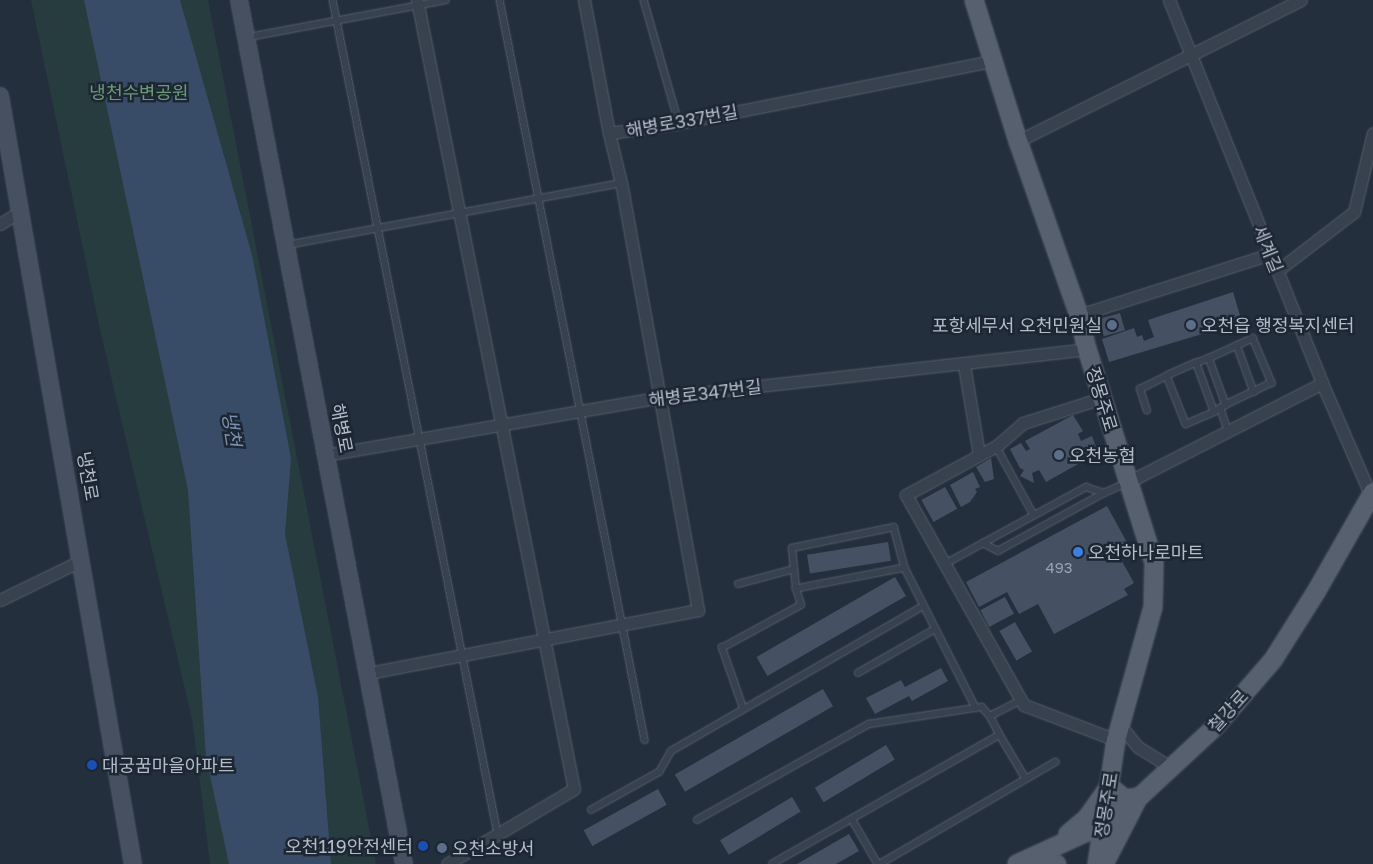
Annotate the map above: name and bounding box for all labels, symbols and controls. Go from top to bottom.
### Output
park label: 냉천수변공원 [89,81,189,103]
street label: 해병로337번길 [624,101,740,141]
street label: 세계길 [1249,222,1287,276]
place label: 포항세무서 오천민원실 [932,314,1102,336]
place label: 오천읍 행정복지센터 [1201,314,1355,336]
marker: 포항세무서 오천민원실 [1106,319,1118,331]
marker: 오천읍 행정복지센터 [1185,319,1197,331]
street label: 정몽주로 [1082,364,1122,434]
street label: 해병로347번길 [647,375,763,411]
street label: 해병로 [327,402,357,454]
water label: 냉천 [218,410,246,448]
place label: 오천농협 [1069,444,1135,466]
marker: 오천농협 [1053,449,1065,461]
street label: 냉천로 [73,450,103,502]
place label: 오천하나로마트 [1088,541,1204,563]
marker: 오천하나로마트 [1072,546,1084,558]
house number: 493 [1046,559,1072,577]
street label: 철강로 [1203,685,1253,737]
place label: 대궁꿈마을아파트 [102,754,234,776]
marker: 대궁꿈마을아파트 [86,759,98,771]
street label: 정몽주로 [1090,771,1122,839]
place label: 오천119안전센터 [285,835,413,857]
place label: 오천소방서 [452,837,535,859]
marker: 오천119안전센터 [417,840,429,852]
marker: 오천소방서 [436,842,448,854]

